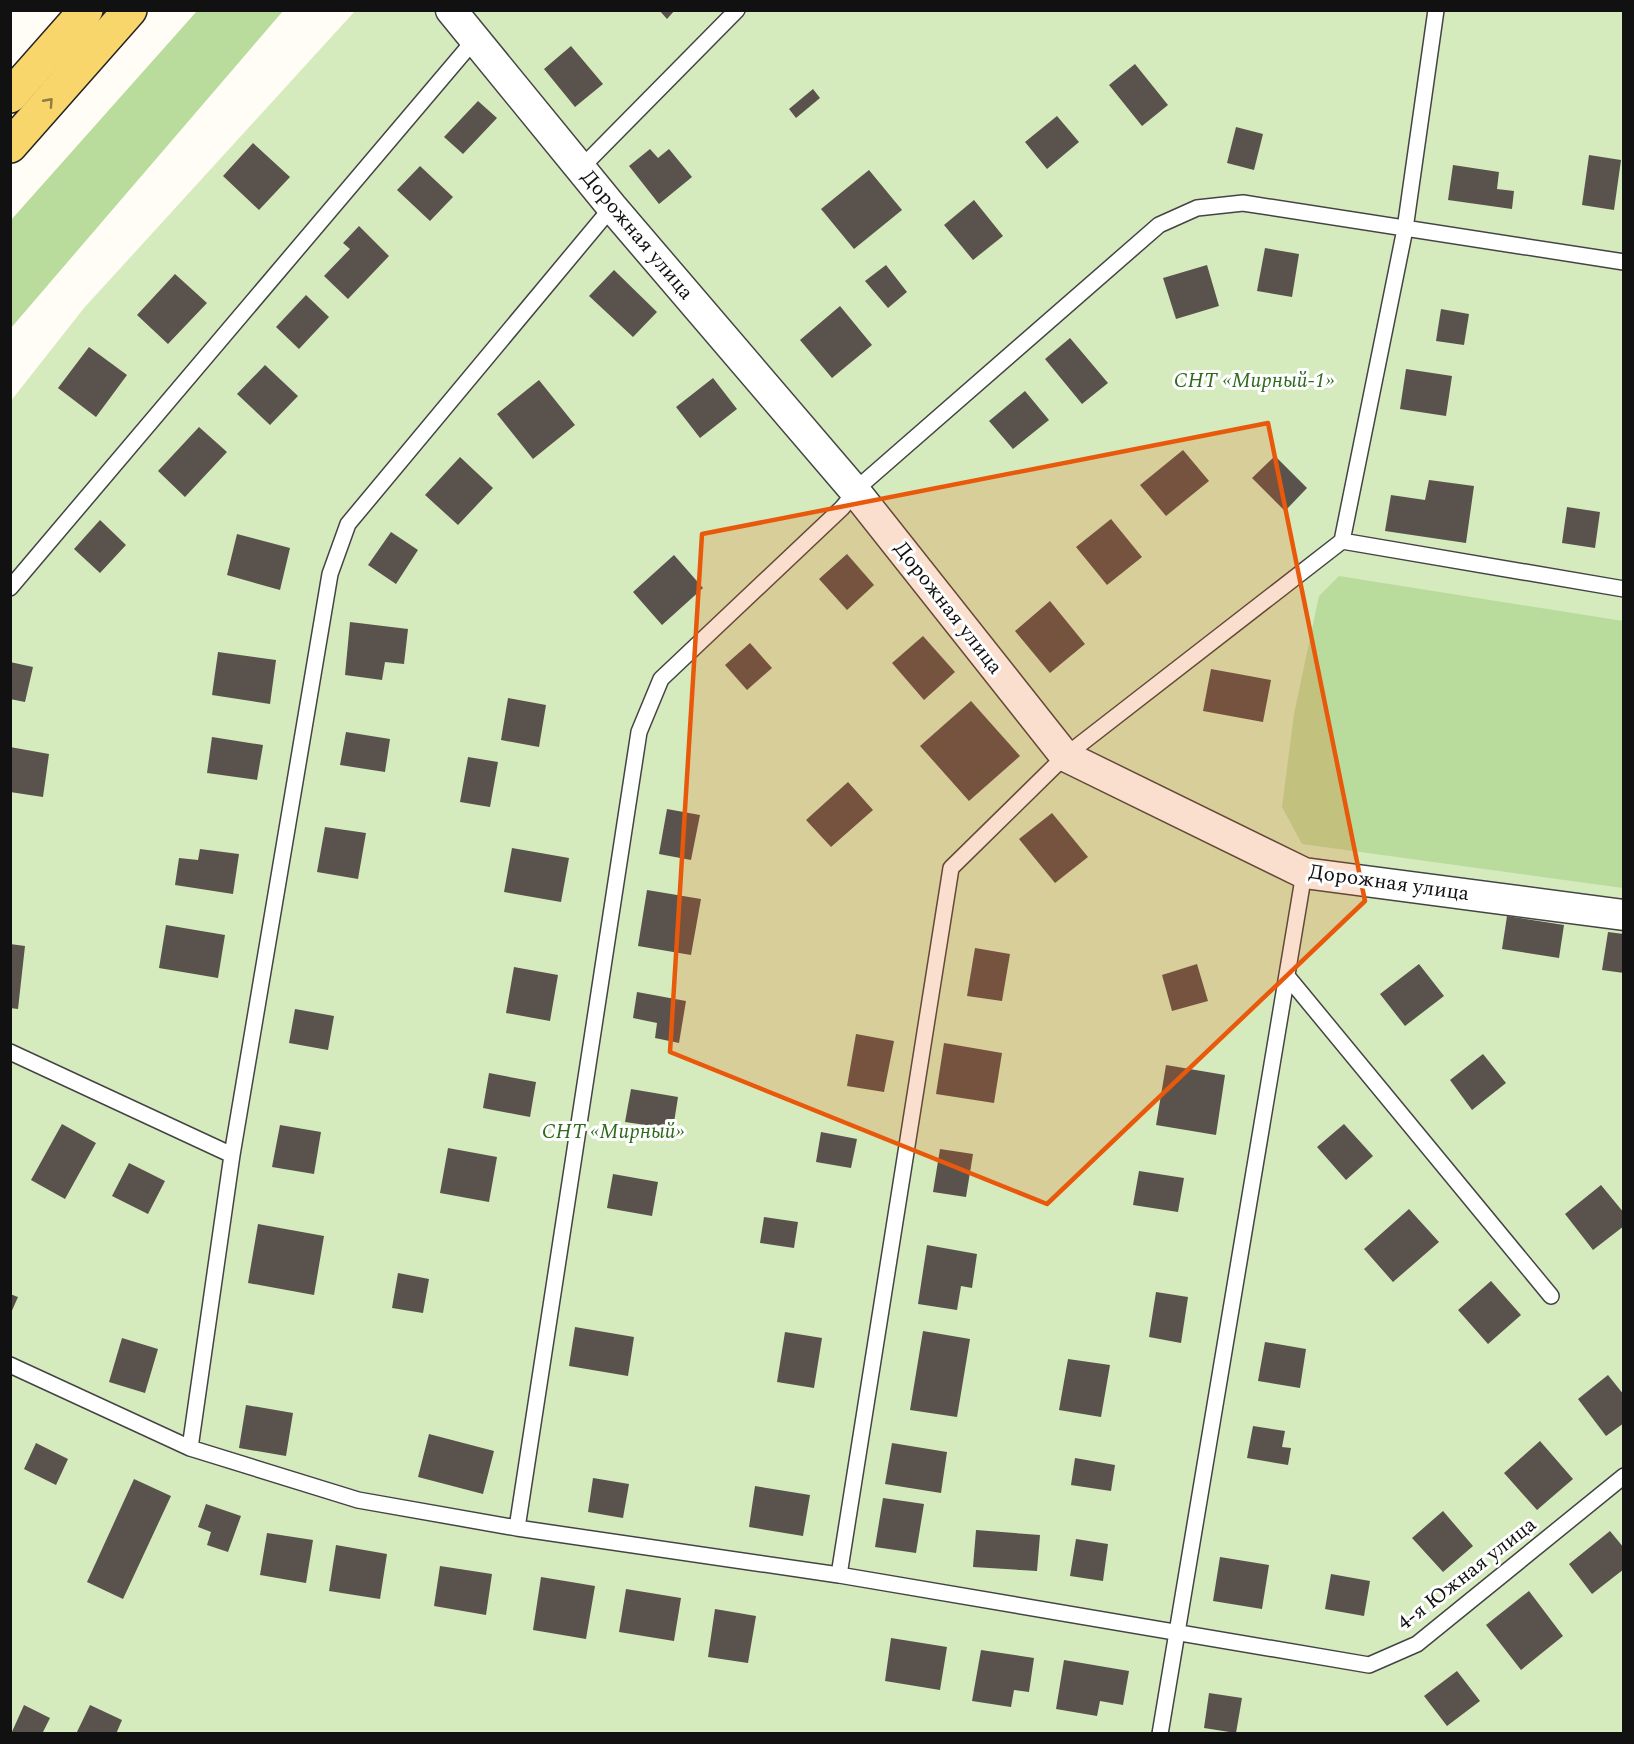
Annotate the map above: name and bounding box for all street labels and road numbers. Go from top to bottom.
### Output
street label: Дорожная улица [573,163,702,308]
street label: Дорожная улица [886,534,1011,682]
street label: Дорожная улица [1307,856,1472,910]
street label: 4-я Южная улица [1390,1509,1544,1639]

